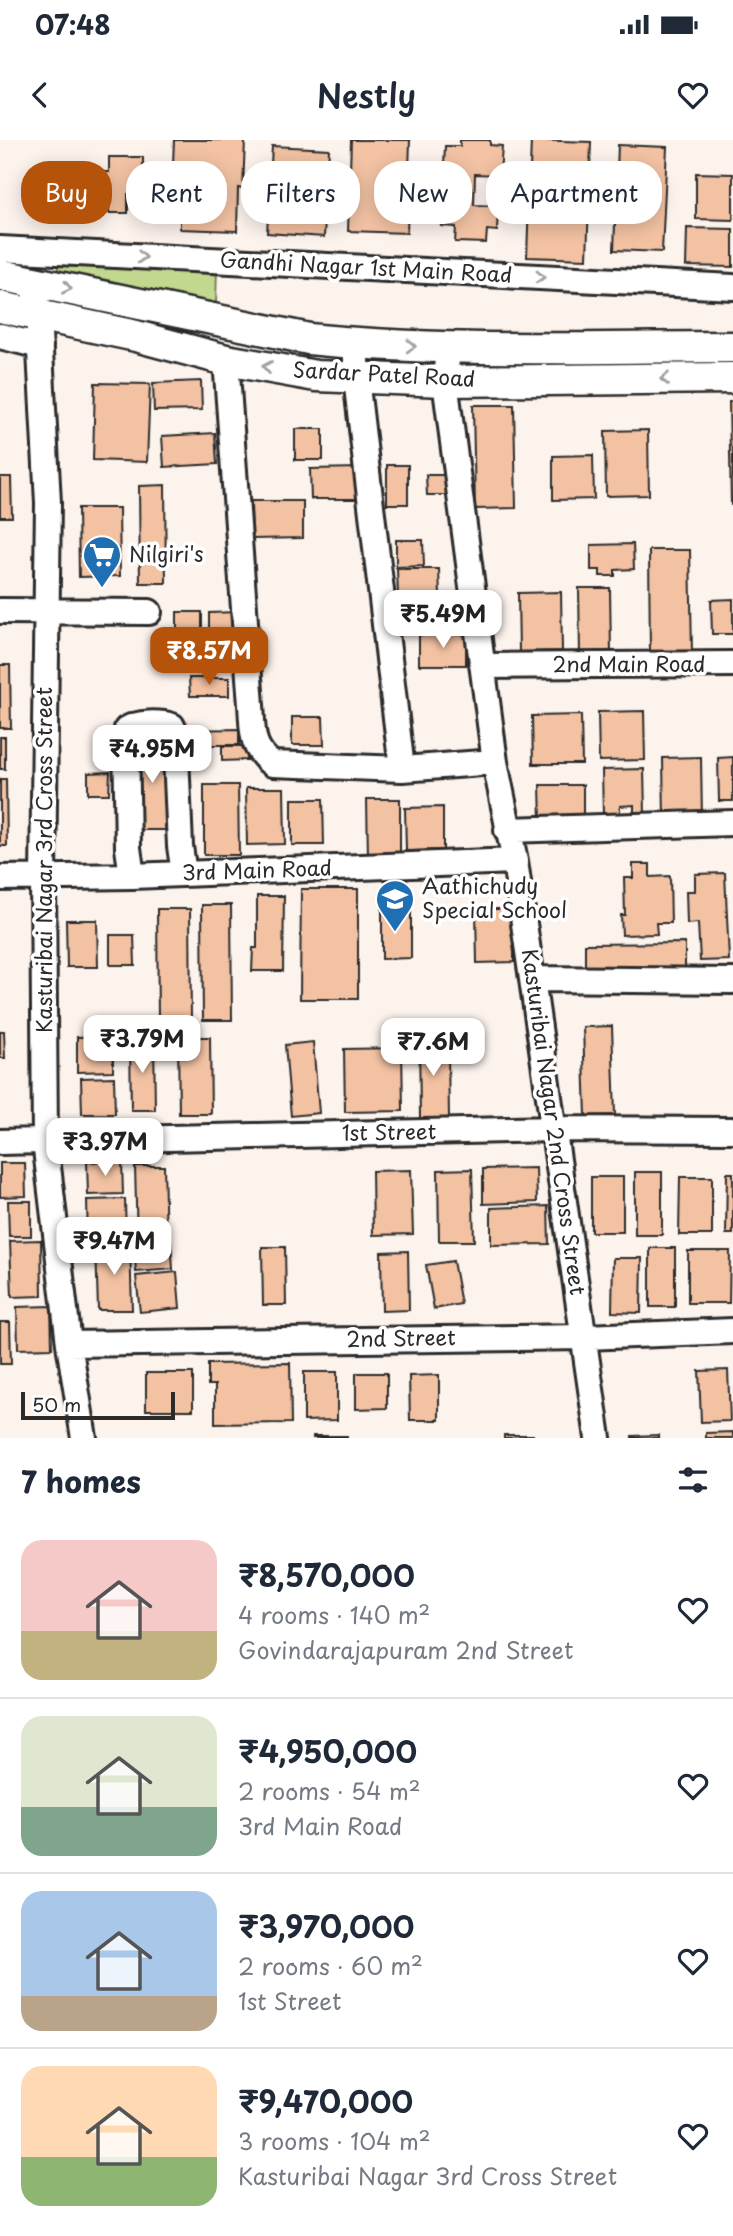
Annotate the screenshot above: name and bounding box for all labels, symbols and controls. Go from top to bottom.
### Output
text: 07:48 [35,5,110,44]
text: Nestly [317,71,416,119]
icon: back [21,76,59,114]
icon: heart [674,76,712,114]
chip: Buy [21,161,112,224]
chip: Rent [126,161,227,224]
chip: Filters [241,161,360,224]
chip: New [374,161,472,224]
chip: Apartment [486,161,662,224]
street label: Gandhi Nagar 1st Main Road [219,242,513,290]
one-way arrow [136,249,147,264]
one-way arrow [535,270,546,285]
one-way arrow [61,279,73,294]
one-way arrow [406,339,417,354]
street label: Sardar Patel Road [292,352,476,394]
one-way arrow [261,360,273,375]
one-way arrow [659,371,670,386]
supermarket icon: Nilgiri's [81,534,123,589]
place label: Nilgiri's [129,537,204,569]
pin: ₹5.49M [386,590,500,650]
text: ₹5.49M [400,595,486,630]
pin: ₹8.57M [152,628,266,687]
text: ₹8.57M [166,632,252,667]
street label: 2nd Main Road [552,647,706,679]
street label: Kasturibai Nagar 3rd Cross Street [27,687,59,1033]
pin: ₹4.95M [95,726,209,785]
text: ₹4.95M [109,730,195,765]
street label: 3rd Main Road [181,850,333,888]
place label: Aathichudy Special School [422,869,567,925]
school or university icon: Aathichudy Special School [374,878,416,933]
street label: Kasturibai Nagar 2nd Cross Street [515,947,595,1297]
pin: ₹3.79M [85,1016,199,1075]
pin: ₹7.6M [384,1018,482,1078]
text: ₹3.79M [99,1020,185,1055]
text: ₹7.6M [397,1023,469,1058]
street label: 1st Street [341,1114,436,1148]
pin: ₹3.97M [48,1118,162,1178]
text: ₹3.97M [62,1123,148,1158]
pin: ₹9.47M [57,1218,171,1277]
text: ₹9.47M [72,1222,156,1257]
street label: 2nd Street [346,1320,456,1354]
scale bar [21,1389,175,1421]
text: 50 m [32,1390,81,1418]
text: 7 homes [21,1458,141,1503]
icon: filters [674,1461,712,1499]
text: ₹8,570,000 [238,1552,415,1597]
icon: home [77,1568,161,1652]
icon: heart [674,1591,712,1629]
text: 4 rooms · 140 m² [238,1597,430,1632]
text: Govindarajapuram 2nd Street [238,1632,573,1667]
text: ₹4,950,000 [238,1728,417,1773]
icon: home [77,1744,161,1828]
icon: heart [674,1767,712,1805]
text: 2 rooms · 54 m² [238,1773,421,1808]
text: 3rd Main Road [238,1808,402,1843]
text: ₹3,970,000 [238,1903,414,1948]
icon: home [77,1919,161,2003]
icon: heart [674,1942,712,1980]
text: 2 rooms · 60 m² [238,1948,423,1983]
text: 1st Street [238,1983,341,2018]
text: ₹9,470,000 [238,2078,413,2123]
icon: home [77,2094,161,2178]
icon: heart [674,2117,712,2155]
text: 3 rooms · 104 m² [238,2123,431,2158]
text: Kasturibai Nagar 3rd Cross Street [238,2158,617,2193]

